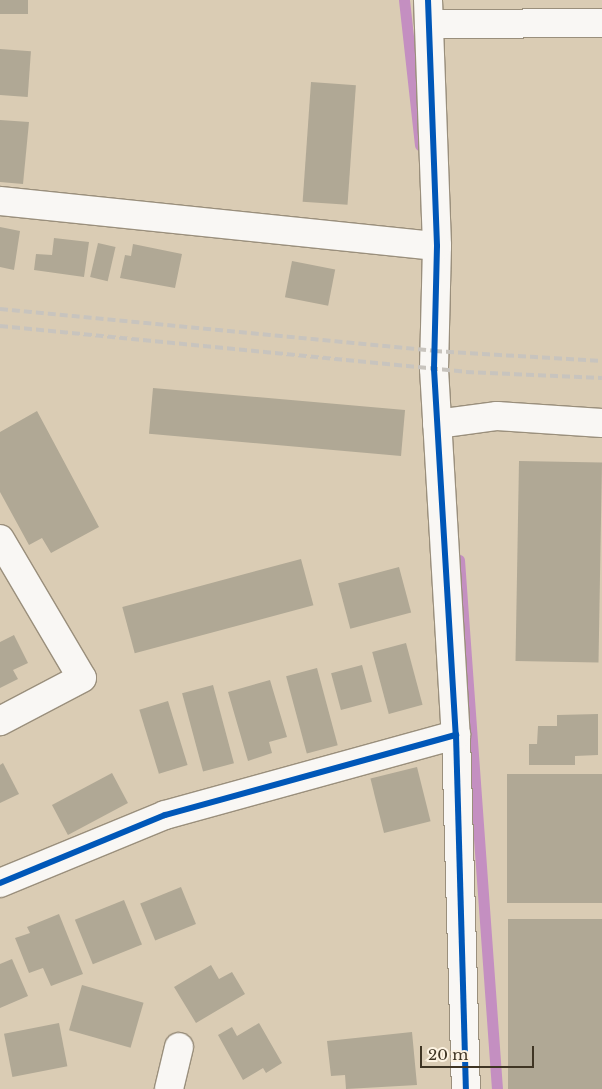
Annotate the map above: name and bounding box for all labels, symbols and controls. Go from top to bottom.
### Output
scale bar [422,1036,536,1068]
text: 20 m [428,1045,468,1064]

